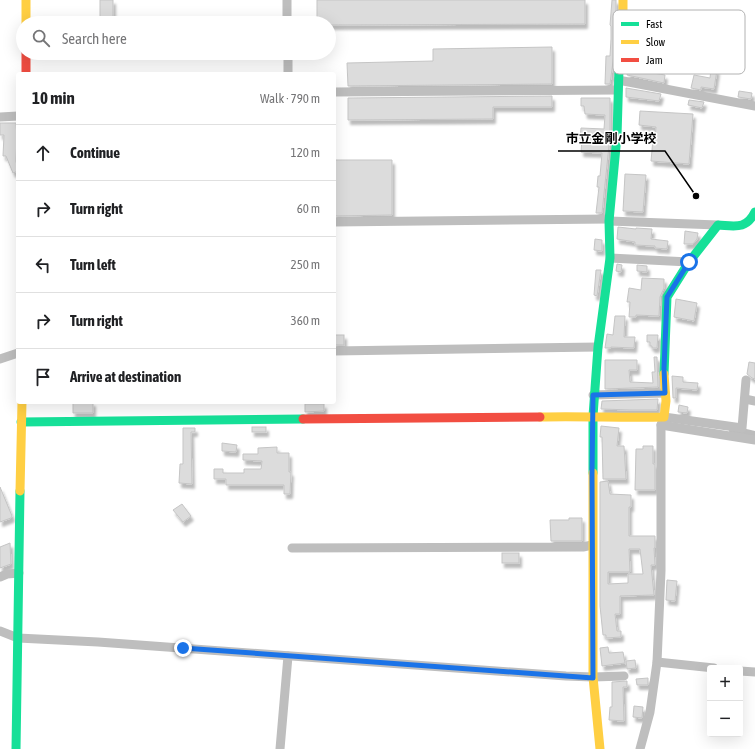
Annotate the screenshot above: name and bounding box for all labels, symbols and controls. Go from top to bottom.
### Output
legend [613,10,745,74]
search box [16,16,336,60]
text: Fast [646,18,662,30]
icon: search [30,27,52,49]
text: Search here [62,30,127,47]
text: Slow [646,36,665,48]
text: Jam [646,54,663,66]
text: 10 min [32,88,75,108]
text: Walk · 790 m [260,91,320,106]
callout: 市立金剛小学校 [558,126,665,151]
text: 市立金剛小学校 [565,131,657,146]
icon: ahead [32,142,54,164]
text: Continue [70,144,120,161]
text: 120 m [291,145,320,160]
icon: right [32,198,54,220]
text: Turn right [70,200,123,217]
text: 60 m [297,201,320,216]
route start [680,253,698,271]
icon: left [32,254,54,276]
text: Turn left [70,256,116,273]
text: 250 m [291,257,320,272]
icon: right [32,310,54,332]
text: Turn right [70,312,123,329]
text: 360 m [291,313,320,328]
icon: arrive [32,366,54,388]
text: Arrive at destination [70,368,181,385]
route end [174,639,192,657]
map controls [707,665,743,737]
button: + [707,665,743,701]
button: − [707,701,743,737]

